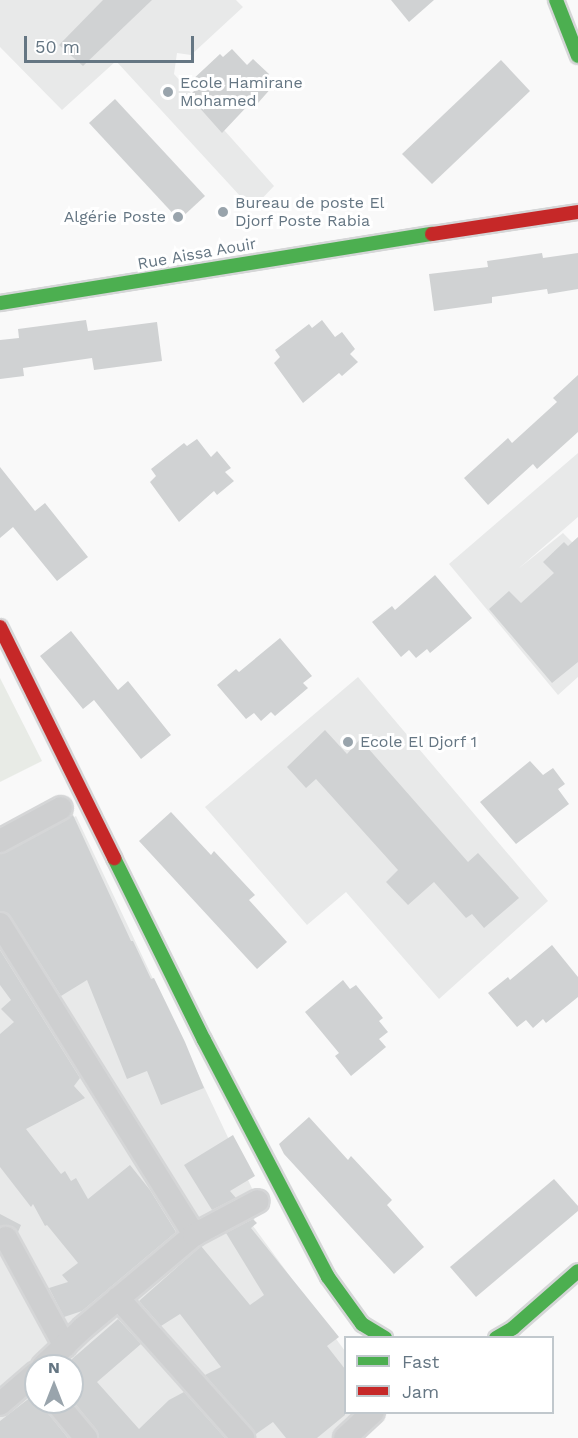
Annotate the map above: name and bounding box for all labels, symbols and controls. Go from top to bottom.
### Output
scale bar [27,24,196,62]
text: 50 m [35,36,80,57]
place label: Ecole Hamirane Mohamed [180,73,303,111]
marker: Ecole Hamirane Mohamed [161,85,175,99]
place label: Bureau de poste El Djorf Poste Rabia [235,193,384,231]
marker: Bureau de poste El Djorf Poste Rabia [216,205,230,219]
place label: Algérie Poste [64,207,166,227]
marker: Algérie Poste [171,210,185,224]
street label: Rue Aissa Aouir [135,234,259,274]
place label: Ecole El Djorf 1 [360,732,478,752]
marker: Ecole El Djorf 1 [341,735,355,749]
legend [344,1336,554,1414]
text: Fast [402,1351,439,1372]
north arrow [24,1354,84,1414]
text: N [48,1358,60,1377]
text: Jam [402,1381,439,1402]

